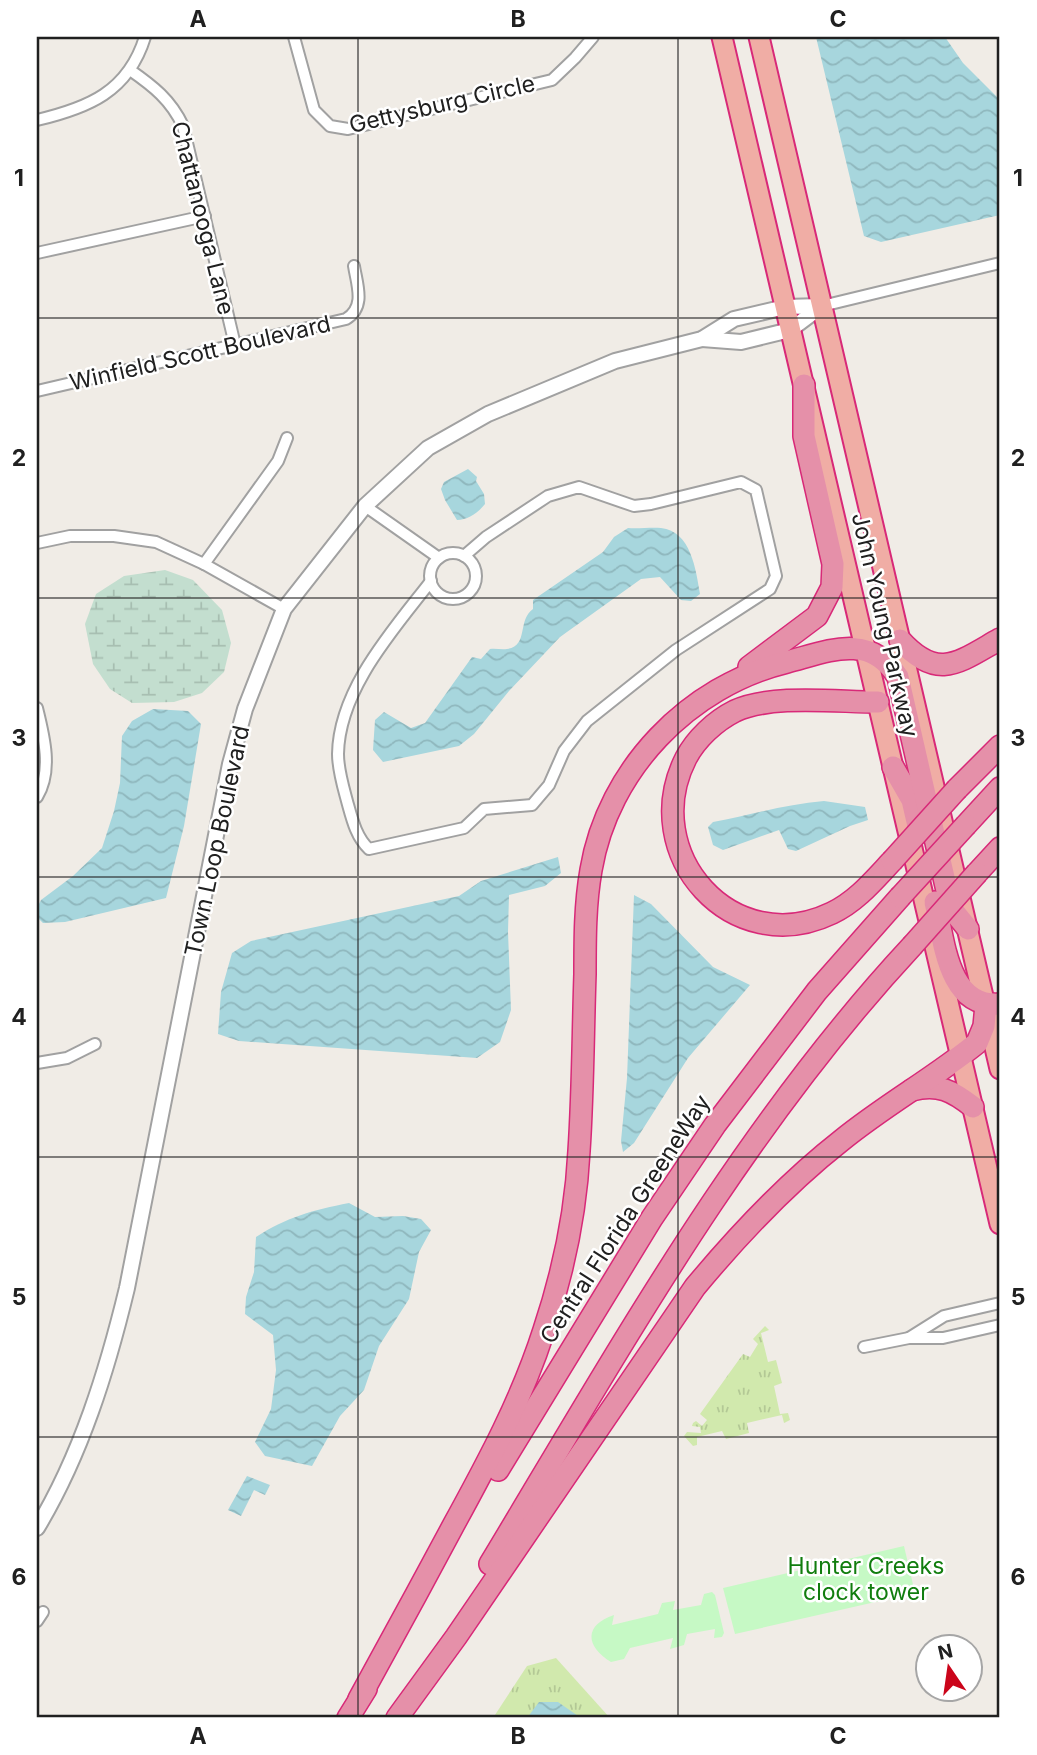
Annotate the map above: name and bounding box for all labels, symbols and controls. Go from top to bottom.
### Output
text: A [189,5,207,33]
text: B [510,5,526,33]
text: C [829,5,847,33]
street label: Gettysburg Circle [346,69,538,139]
street label: Chattanooga Lane [165,118,241,318]
text: 1 [14,164,24,192]
text: 1 [1013,164,1023,192]
street label: Winfield Scott Boulevard [67,309,333,397]
text: 2 [12,444,26,472]
text: 2 [1011,444,1025,472]
street label: John Young Parkway [846,510,924,740]
street label: Town Loop Boulevard [179,723,255,959]
text: 3 [12,724,26,752]
text: 3 [1011,724,1025,752]
text: 4 [11,1003,27,1031]
text: 4 [1010,1003,1026,1031]
street label: Central Florida GreeneWay [534,1089,716,1349]
text: 5 [12,1283,26,1311]
text: 5 [1011,1283,1025,1311]
park label: Hunter Creeks clock tower [788,1552,944,1606]
text: 6 [12,1563,26,1591]
text: 6 [1011,1563,1025,1591]
north arrow [914,1632,984,1702]
text: N [936,1639,955,1665]
text: A [189,1722,207,1750]
text: B [510,1722,526,1750]
text: C [829,1722,847,1750]

